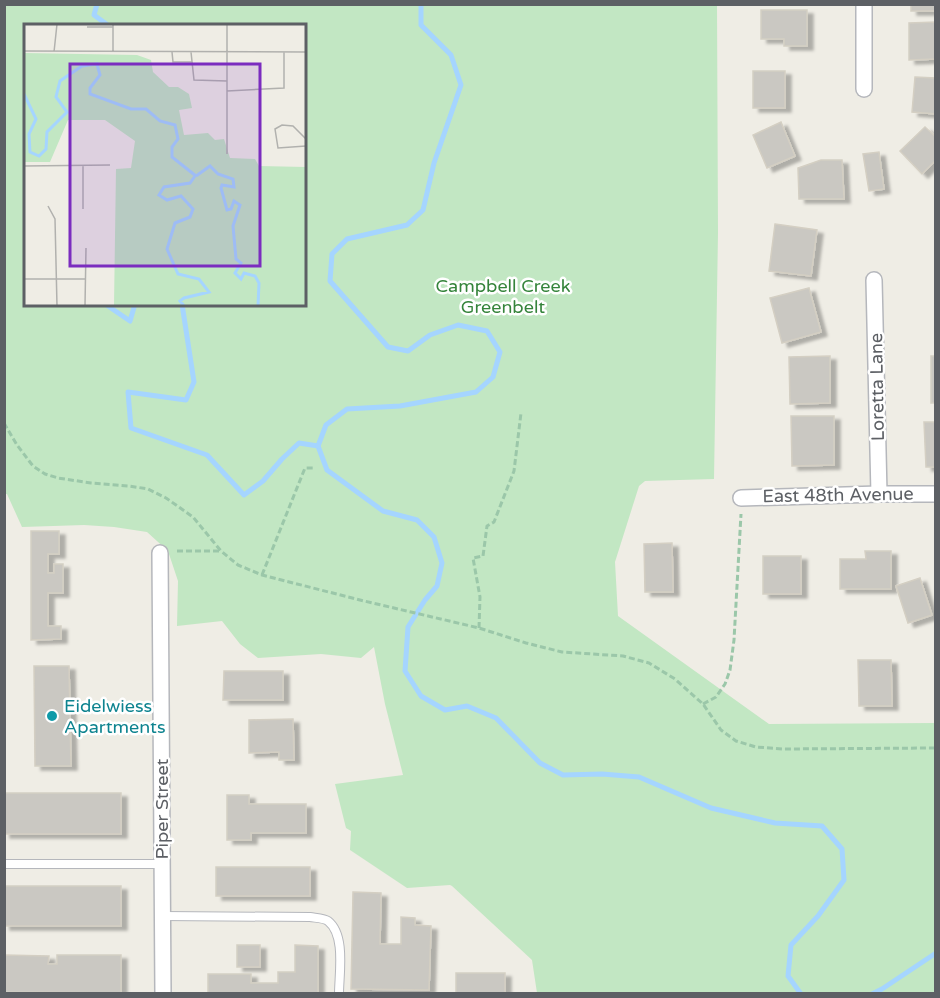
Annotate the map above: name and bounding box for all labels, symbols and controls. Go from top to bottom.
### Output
inset map [24,24,306,306]
park label: Campbell Creek Greenbelt [436,275,571,318]
street label: Loretta Lane [865,333,889,441]
street label: East 48th Avenue [762,483,914,507]
place label: Eidelwiess Apartments [64,695,166,738]
marker: Eidelwiess Apartments [45,709,59,723]
street label: Piper Street [151,758,173,860]

